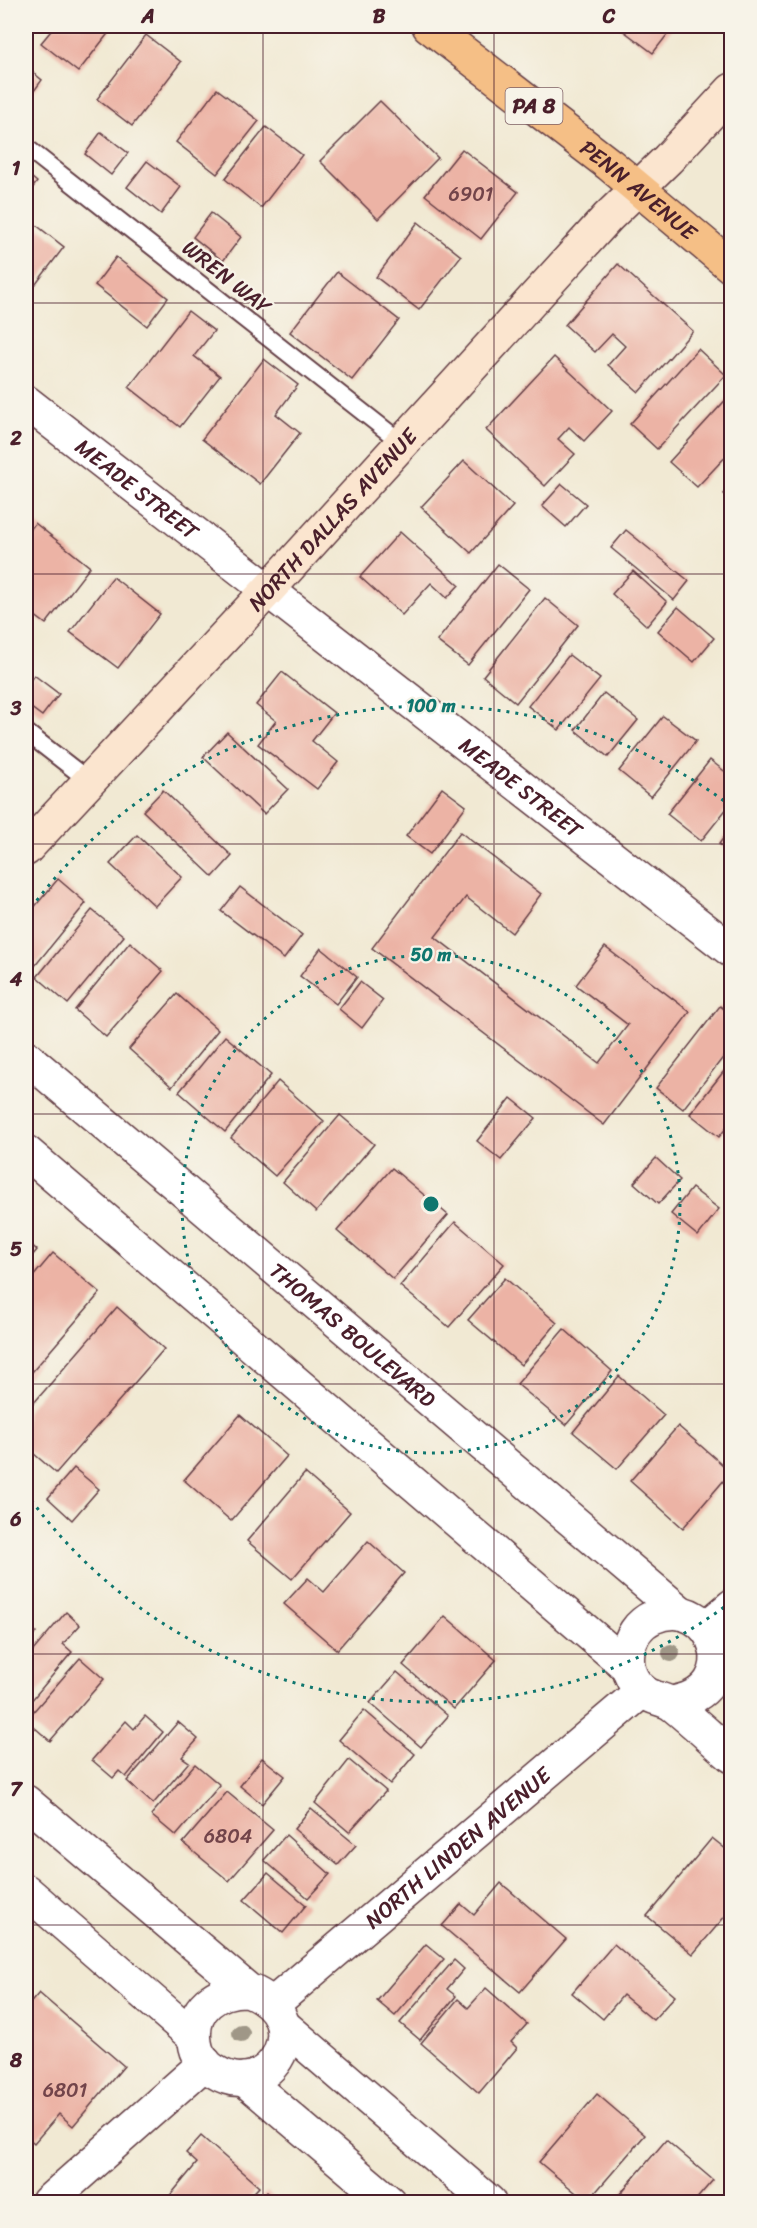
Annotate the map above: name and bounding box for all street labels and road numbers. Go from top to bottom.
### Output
road number: PA 8 [506,88,562,124]
street label: PENN AVENUE [571,129,708,251]
street label: WREN WAY [173,229,281,325]
street label: NORTH DALLAS AVENUE [238,417,428,620]
street label: MEADE STREET [67,428,209,550]
street label: MEADE STREET [450,726,592,848]
street label: THOMAS BOULEVARD [261,1252,446,1417]
street label: NORTH LINDEN AVENUE [355,1755,561,1938]

